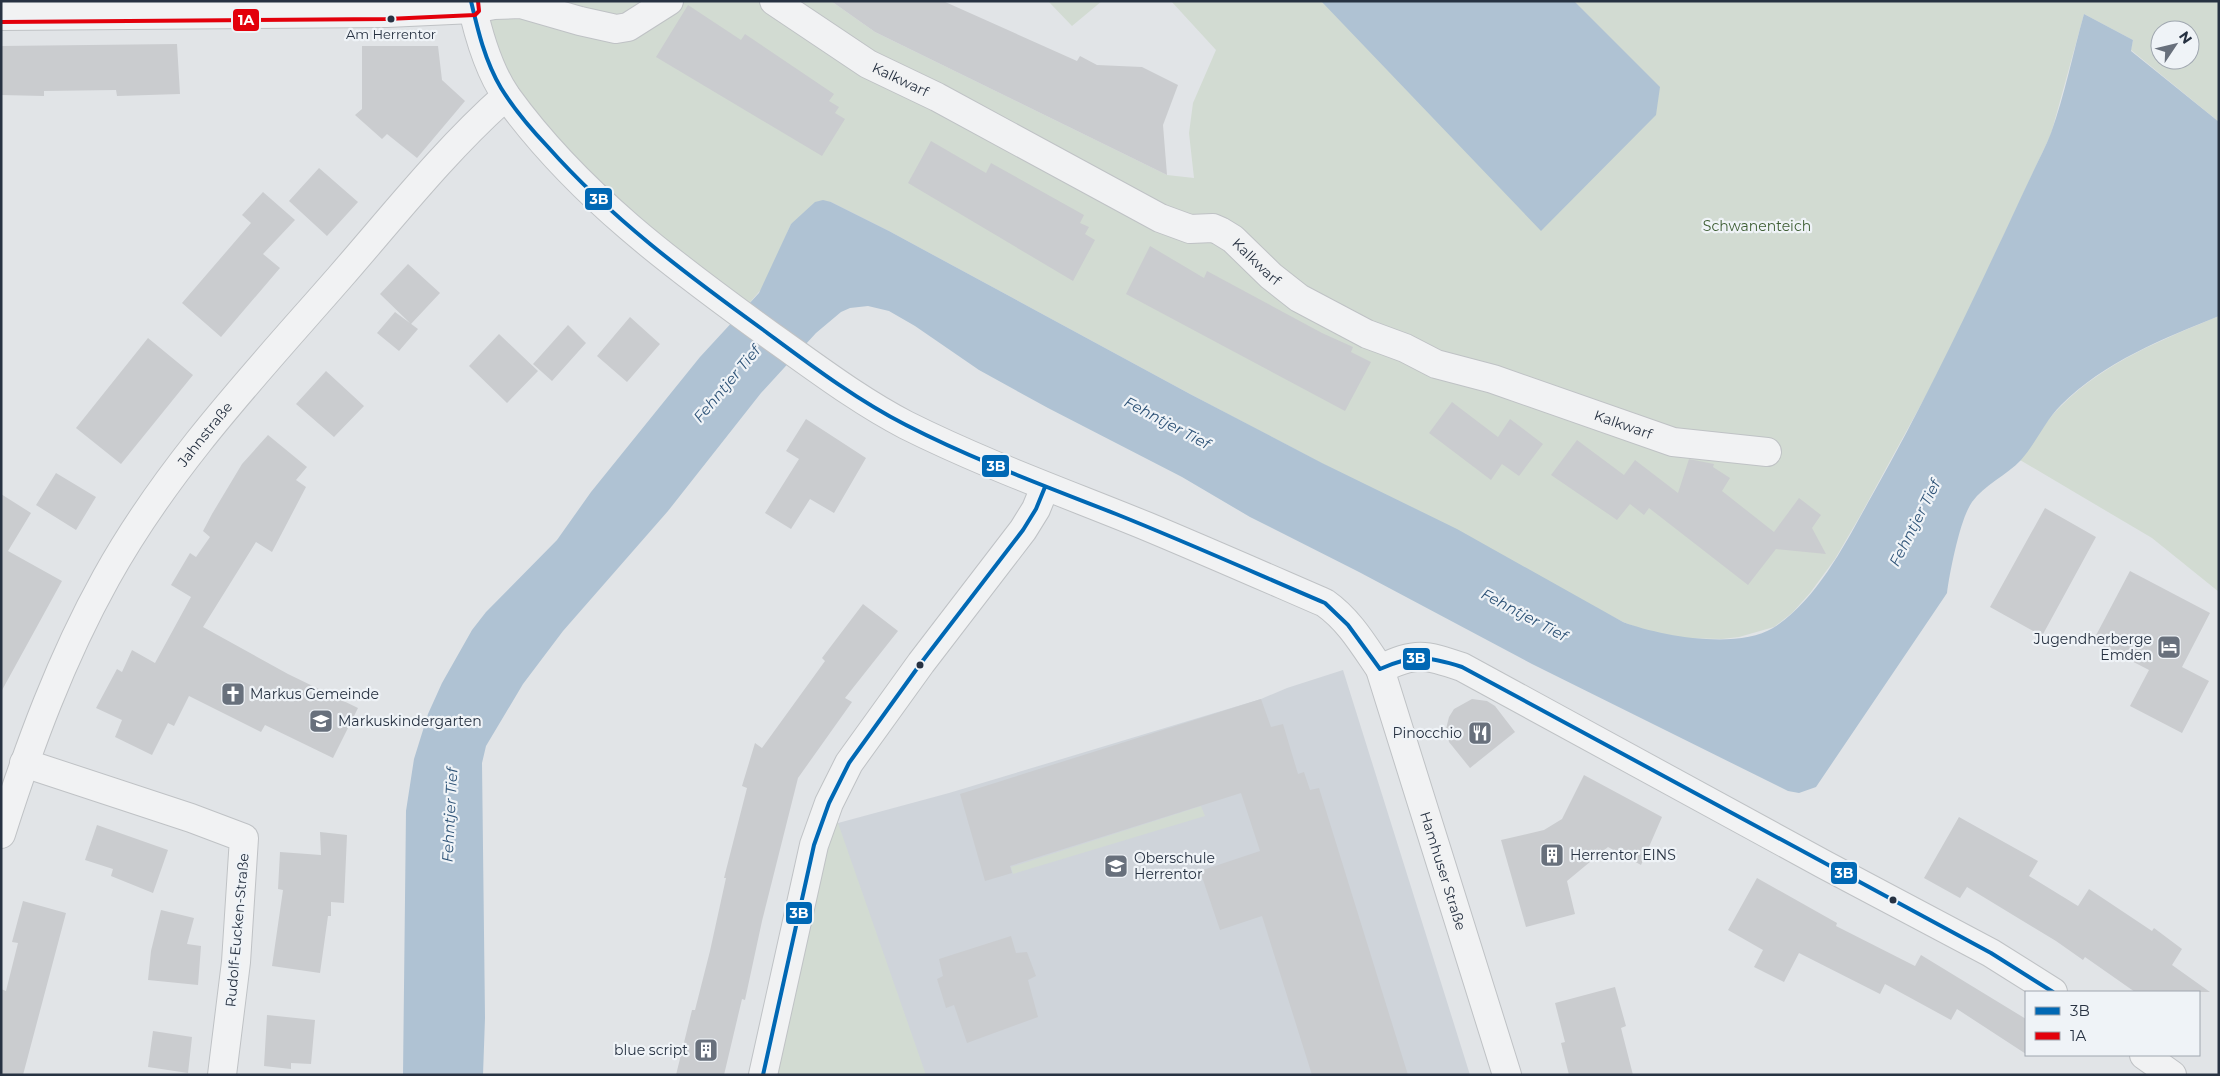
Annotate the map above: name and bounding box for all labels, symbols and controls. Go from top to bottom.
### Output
line badge: 1A [232,8,260,32]
text: 1A [238,11,254,29]
marker: Am Herrentor [386,14,396,24]
north arrow [2150,20,2200,70]
place label: Am Herrentor [346,26,436,42]
text: N [2175,28,2196,47]
street label: Kalkwarf [869,58,933,101]
line badge: 3B [584,187,613,211]
text: 3B [589,190,609,208]
park label: Schwanenteich [1703,217,1811,235]
street label: Kalkwarf [1229,234,1285,290]
water label: Fehntjer Tief [689,340,766,426]
water label: Fehntjer Tief [1121,392,1215,454]
street label: Jahnstraße [173,398,236,471]
street label: Kalkwarf [1592,406,1656,443]
line badge: 3B [981,454,1010,478]
text: 3B [986,457,1006,475]
water label: Fehntjer Tief [1885,475,1945,569]
water label: Fehntjer Tief [1478,584,1572,646]
place label: Jugendherberge Emden [2033,630,2152,664]
hotel icon: Jugendherberge Emden [2156,634,2182,660]
line badge: 3B [1402,647,1431,671]
text: 3B [1406,649,1426,667]
unlabelled marker [915,660,925,670]
church icon: Markus Gemeinde [220,681,246,707]
place label: Markus Gemeinde [250,685,379,703]
school or university icon: Markuskindergarten [308,708,334,734]
place label: Markuskindergarten [338,712,482,730]
restaurant icon: Pinocchio [1467,720,1493,746]
place label: Pinocchio [1392,724,1462,742]
water label: Fehntjer Tief [438,765,462,863]
street label: Hamhuser Straße [1416,809,1470,933]
building icon: Herrentor EINS [1539,842,1565,868]
place label: Herrentor EINS [1570,846,1676,864]
place label: Oberschule Herrentor [1134,849,1215,883]
street label: Rudolf-Eucken-Straße [221,852,253,1008]
school or university icon: Oberschule Herrentor [1103,853,1129,879]
line badge: 3B [1830,861,1858,885]
text: 3B [1834,864,1854,882]
unlabelled marker [1888,895,1898,905]
line badge: 3B [785,901,813,925]
text: 3B [789,904,809,922]
legend [2025,991,2200,1056]
text: 3B [2070,1001,2090,1020]
text: 1A [2070,1026,2086,1045]
building icon: blue script [693,1037,719,1063]
place label: blue script [614,1041,688,1059]

